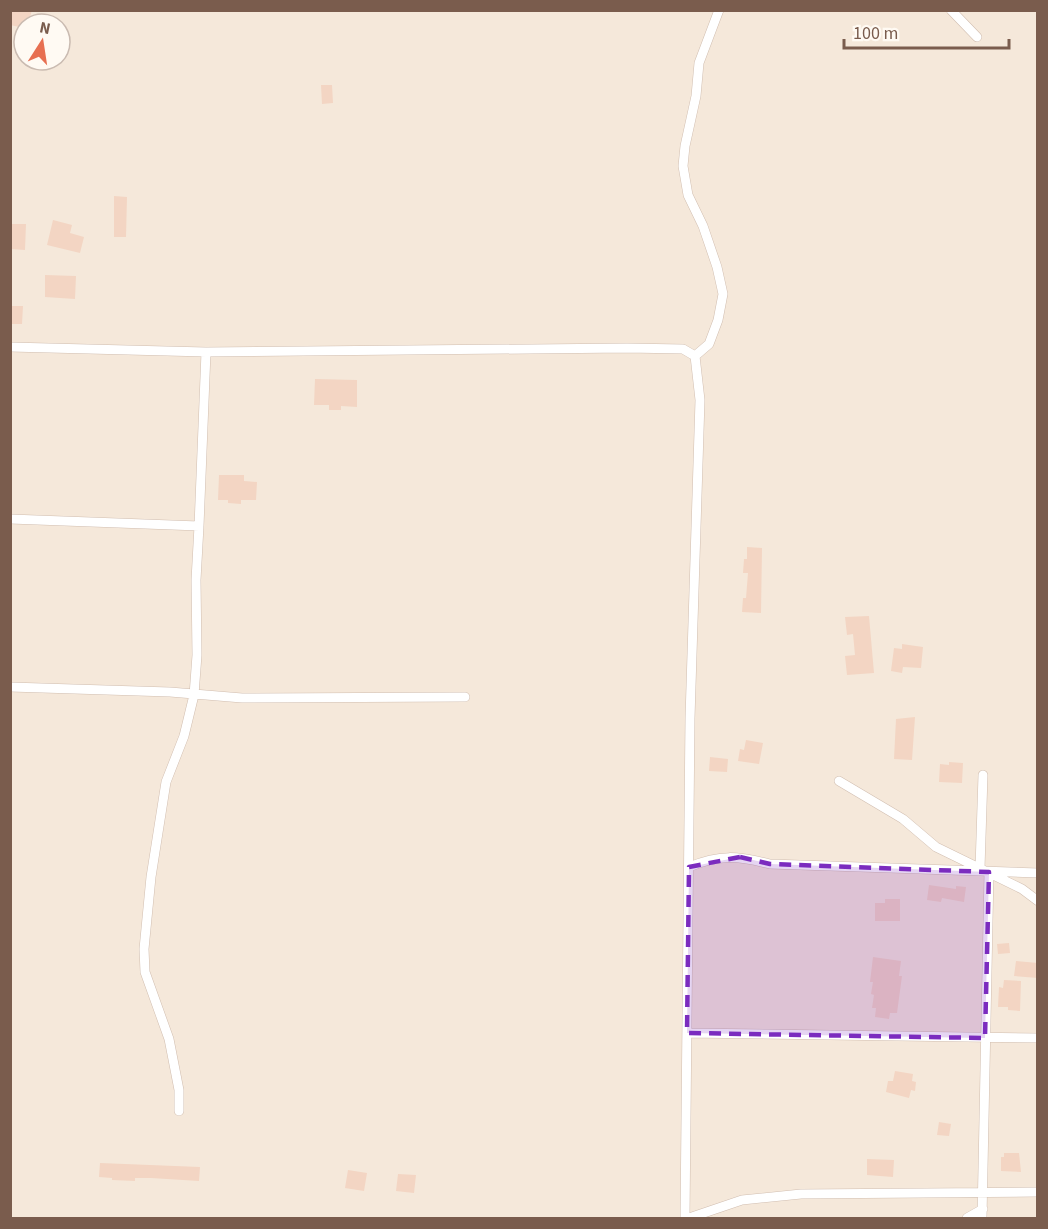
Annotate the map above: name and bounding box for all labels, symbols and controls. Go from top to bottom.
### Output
north arrow [12,12,72,72]
scale bar [844,12,1009,50]
text: N [37,16,52,40]
text: 100 m [853,21,898,46]

